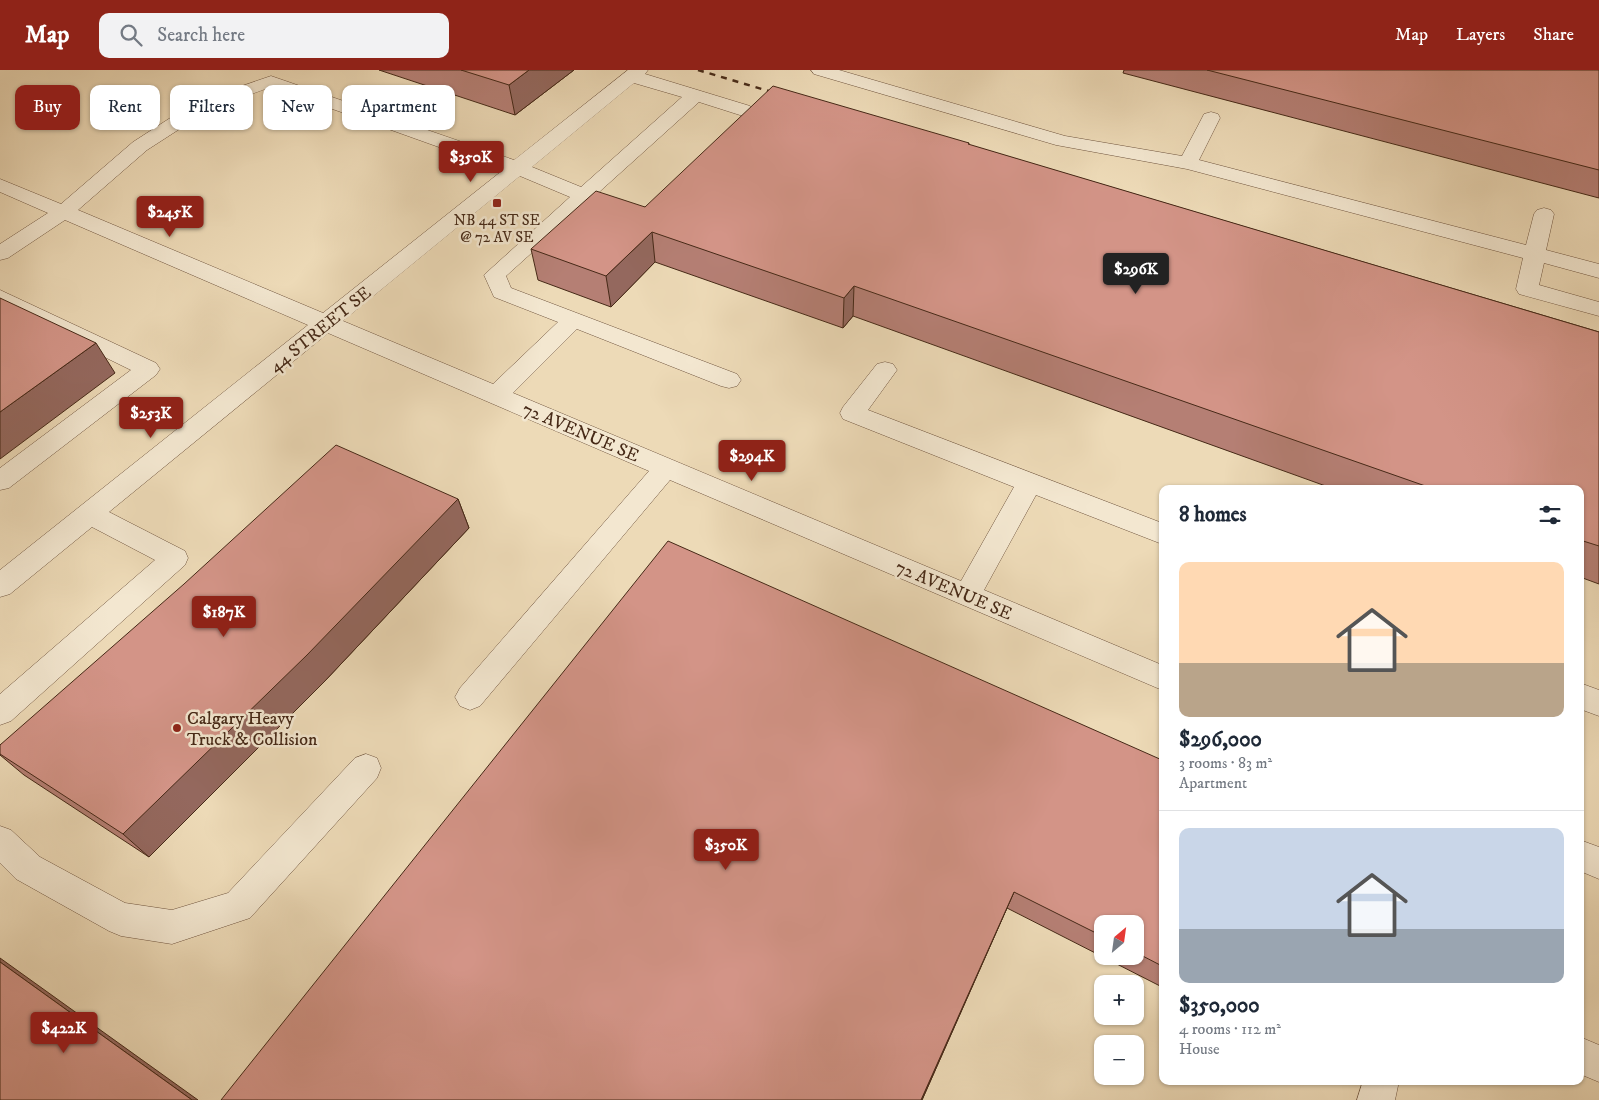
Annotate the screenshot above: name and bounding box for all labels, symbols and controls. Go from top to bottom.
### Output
search box [99,13,449,58]
text: Map [25,20,69,50]
icon: search [117,21,145,49]
text: Search here [157,24,245,47]
text: Map [1395,24,1428,46]
text: Layers [1456,24,1505,46]
text: Share [1533,24,1574,46]
chip: Buy [15,85,80,130]
chip: Rent [90,85,160,130]
chip: Filters [170,85,253,130]
chip: New [263,85,332,130]
chip: Apartment [342,85,455,130]
pin: $350K [436,140,506,183]
text: $350K [450,147,492,167]
pin: $245K [135,196,205,238]
marker: NB 44 ST SE @ 72 AV SE [491,197,503,209]
text: $245K [148,202,192,222]
place label: NB 44 ST SE @ 72 AV SE [454,211,541,247]
pin: $296K [1101,252,1171,295]
text: $296K [1114,259,1158,279]
street label: 44 STREET SE [265,282,376,378]
pin: $253K [116,396,186,439]
street label: 72 AVENUE SE [519,398,643,468]
text: $253K [130,403,172,423]
pin: $294K [717,440,787,482]
text: $294K [729,446,775,466]
icon: filters [1536,501,1564,529]
text: 8 homes [1179,502,1247,528]
street label: 72 AVENUE SE [892,556,1016,626]
icon: home [1327,595,1417,685]
pin: $187K [189,596,259,638]
text: $187K [203,602,245,622]
place label: Calgary Heavy Truck & Collision [187,708,318,751]
marker: Calgary Heavy Truck & Collision [171,722,183,734]
text: $296,000 [1179,727,1262,753]
text: 3 rooms · 83 m² [1179,753,1272,773]
text: Apartment [1179,773,1247,793]
pin: $350K [691,828,761,871]
text: $350K [705,835,747,855]
icon: home [1327,860,1417,950]
north arrow [1094,915,1144,965]
map controls [1094,915,1144,1085]
button: + [1094,975,1144,1025]
text: $350,000 [1179,993,1260,1019]
pin: $422K [29,1012,99,1054]
text: $422K [42,1018,86,1038]
text: 4 rooms · 112 m² [1179,1019,1281,1039]
button: − [1094,1035,1144,1085]
text: House [1179,1039,1220,1059]

